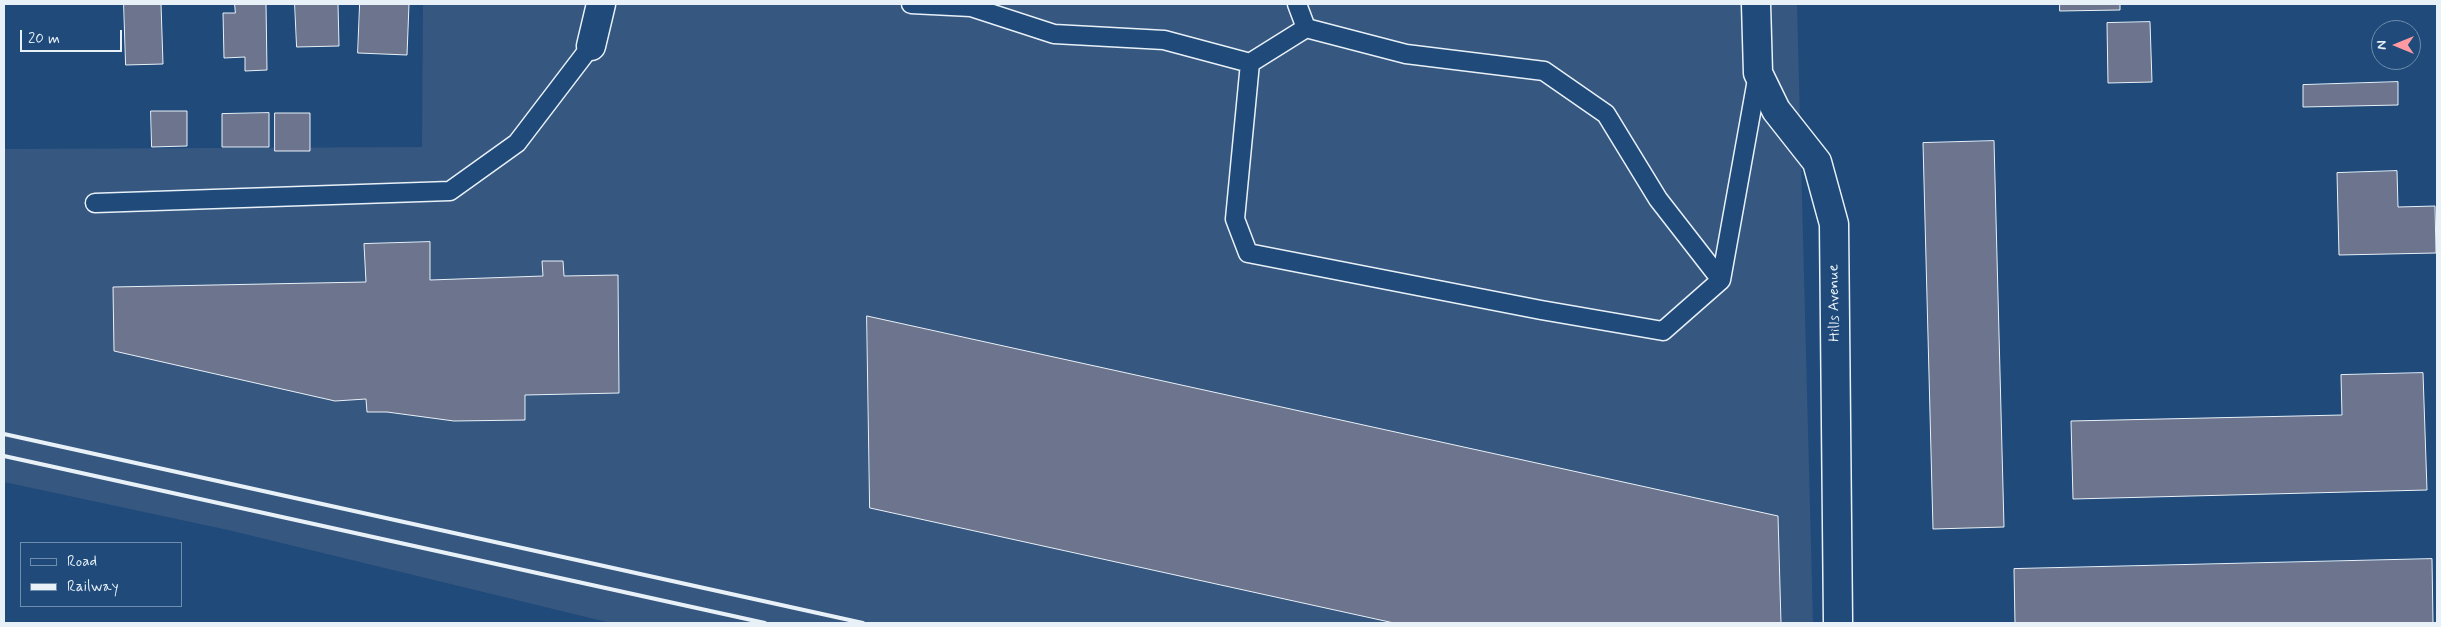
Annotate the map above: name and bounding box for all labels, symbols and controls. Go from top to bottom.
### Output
scale bar [22,20,125,52]
north arrow [2371,20,2421,70]
text: 20 m [28,29,60,49]
text: N [2373,40,2391,50]
street label: Hills Avenue [1825,264,1845,342]
legend [20,542,182,607]
text: Road [67,552,97,572]
text: Railway [67,577,119,597]

